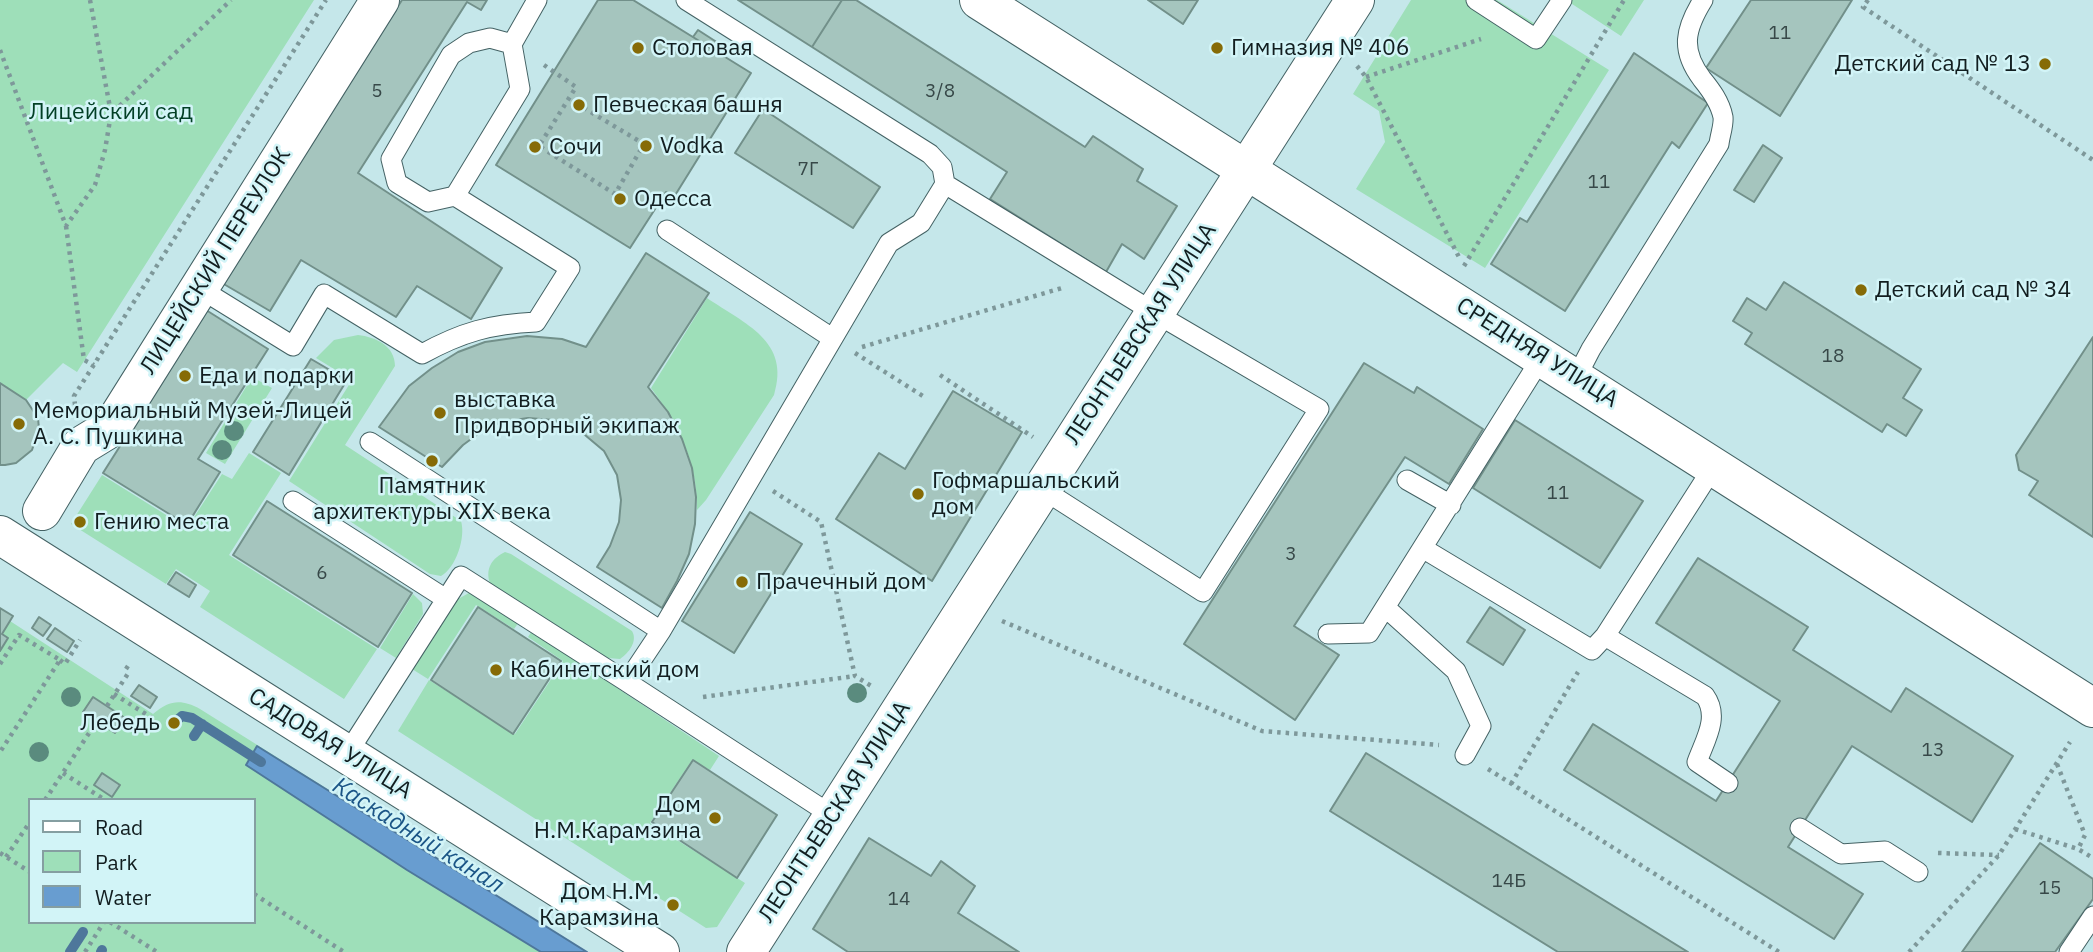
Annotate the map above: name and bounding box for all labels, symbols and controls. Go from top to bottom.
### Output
house number: 11 [1769,23,1791,45]
place label: Столовая [652,34,753,62]
place label: Гимназия № 406 [1231,34,1410,62]
marker: Столовая [630,40,646,56]
marker: Гимназия № 406 [1209,40,1225,56]
place label: Детский сад № 13 [1835,50,2031,78]
marker: Детский сад № 13 [2037,56,2053,72]
house number: 5 [371,81,383,103]
house number: 3/8 [925,81,955,103]
place label: Певческая башня [593,91,783,119]
marker: Певческая башня [571,97,587,113]
park label: Лицейский сад [29,98,193,126]
place label: Vodka [660,132,724,160]
place label: Сочи [549,133,602,161]
marker: Vodka [638,138,654,154]
marker: Сочи [527,139,543,155]
street label: ЛИЦЕЙСКИЙ ПЕРЕУЛОК [135,142,297,380]
house number: 7Г [798,159,818,181]
house number: 11 [1588,172,1610,194]
place label: Одесса [634,185,712,213]
marker: Одесса [612,191,628,207]
street label: ЛЕОНТЬЕВСКАЯ УЛИЦА [1059,218,1223,450]
place label: Детский сад № 34 [1875,276,2071,304]
marker: Детский сад № 34 [1853,282,1869,298]
street label: СРЕДНЯЯ УЛИЦА [1451,292,1623,414]
house number: 18 [1822,346,1844,368]
place label: Еда и подарки [199,362,354,390]
marker: Еда и подарки [177,368,193,384]
place label: выставка Придворный экипаж [454,386,680,440]
place label: Мемориальный Музей-Лицей А. С. Пушкина [33,397,352,451]
marker: выставка Придворный экипаж [432,405,448,421]
marker: Мемориальный Музей-Лицей А. С. Пушкина [11,416,27,432]
marker: Памятник архитектуры XIX века [424,453,440,469]
place label: Гофмаршальский дом [932,467,1120,521]
place label: Памятник архитектуры XIX века [313,472,551,526]
house number: 11 [1547,483,1569,505]
marker: Гофмаршальский дом [910,486,926,502]
place label: Гению места [94,508,229,536]
marker: Гению места [72,514,88,530]
house number: 3 [1285,544,1297,566]
house number: 6 [316,563,328,585]
place label: Прачечный дом [756,568,926,596]
marker: Прачечный дом [734,574,750,590]
place label: Кабинетский дом [510,656,700,684]
marker: Кабинетский дом [488,662,504,678]
street label: САДОВАЯ УЛИЦА [243,683,417,805]
street label: ЛЕОНТЬЕВСКАЯ УЛИЦА [753,696,917,928]
place label: Лебедь [80,709,160,737]
marker: Лебедь [166,715,182,731]
house number: 13 [1922,740,1944,762]
water label: Каскадный канал [327,772,509,900]
place label: Дом Н.М.Карамзина [534,791,701,845]
legend [28,798,256,924]
marker: Дом Н.М.Карамзина [707,810,723,826]
text: Road [95,813,143,841]
text: Park [95,848,138,876]
house number: 14Б [1492,871,1526,893]
place label: Дом Н.М. Карамзина [539,878,659,932]
house number: 15 [2039,878,2061,900]
text: Water [95,883,151,911]
house number: 14 [888,889,910,911]
marker: Дом Н.М. Карамзина [665,897,681,913]

